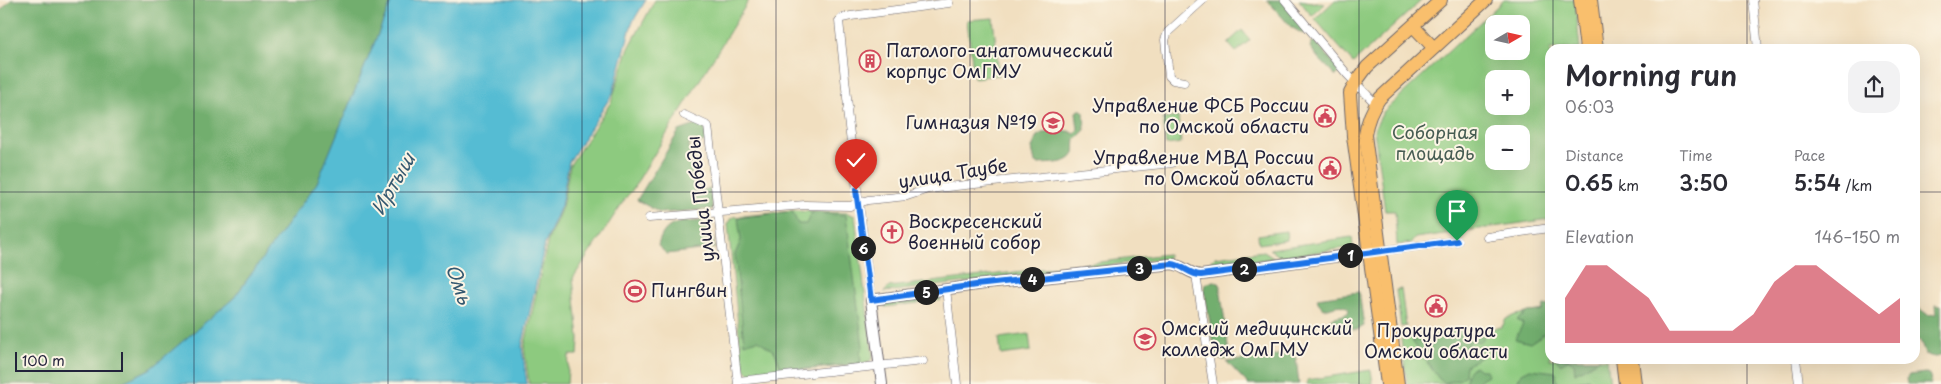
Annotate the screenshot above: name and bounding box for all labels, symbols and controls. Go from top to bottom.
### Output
north arrow [1485,15,1530,60]
map controls [1485,15,1530,170]
place label: Патолого-анатомический корпус ОмГМУ [886,36,1113,84]
building icon: Патолого-анатомический корпус ОмГМУ [858,49,882,73]
text: Morning run [1565,53,1737,96]
button: share [1848,61,1900,113]
button: + [1485,70,1530,115]
place label: Управление ФСБ России по Омской области [1092,91,1309,139]
text: 06:03 [1565,94,1614,118]
public building icon: Управление ФСБ России по Омской области [1313,104,1337,128]
place label: Гимназия №19 [906,108,1037,135]
school or university icon: Гимназия №19 [1041,111,1065,135]
park label: Соборная площадь [1392,118,1478,166]
button: − [1485,125,1530,170]
street label: улица Победы [678,135,721,264]
pin [835,139,877,190]
place label: Управление МВД России по Омской области [1093,143,1314,191]
text: Distance [1565,145,1624,166]
text: Time [1679,145,1712,166]
text: Pace [1794,145,1825,166]
water label: Иртыш [363,146,422,219]
icon: check [842,146,870,174]
street label: улица Таубе [896,151,1009,194]
public building icon: Управление МВД России по Омской области [1318,156,1342,180]
text: 0.65 [1565,166,1613,198]
text: 3:50 [1679,166,1728,198]
text: 5:54 [1794,166,1841,198]
text: km [1613,175,1639,196]
text: /km [1841,175,1872,196]
pin [1436,190,1478,241]
icon: arrive [1443,197,1471,225]
place label: Воскресенский военный собор [908,207,1042,255]
church icon: Воскресенский военный собор [880,220,904,244]
text: Elevation [1565,224,1634,248]
text: 146–150 m [1815,224,1900,248]
pin: 6 [850,236,876,260]
text: 6 [859,238,868,259]
pin: 1 [1338,242,1362,268]
text: 1 [1347,245,1354,266]
pin: 3 [1126,256,1152,280]
pin: 2 [1232,256,1256,282]
text: 3 [1135,258,1144,279]
text: 2 [1240,259,1249,280]
water label: Омь [440,260,480,308]
pin: 4 [1020,266,1044,292]
text: 4 [1028,269,1037,290]
place label: Пингвин [651,276,727,303]
sports icon: Пингвин [623,279,647,303]
pin: 5 [914,280,938,304]
text: 5 [922,282,931,303]
public building icon: Прокуратура Омской области [1424,294,1448,318]
place label: Омский медицинский колледж ОмГМУ [1161,314,1352,362]
place label: Прокуратура Омской области [1364,316,1508,364]
school or university icon: Омский медицинский колледж ОмГМУ [1133,327,1157,351]
scale bar [15,349,122,372]
text: 100 m [22,350,65,371]

